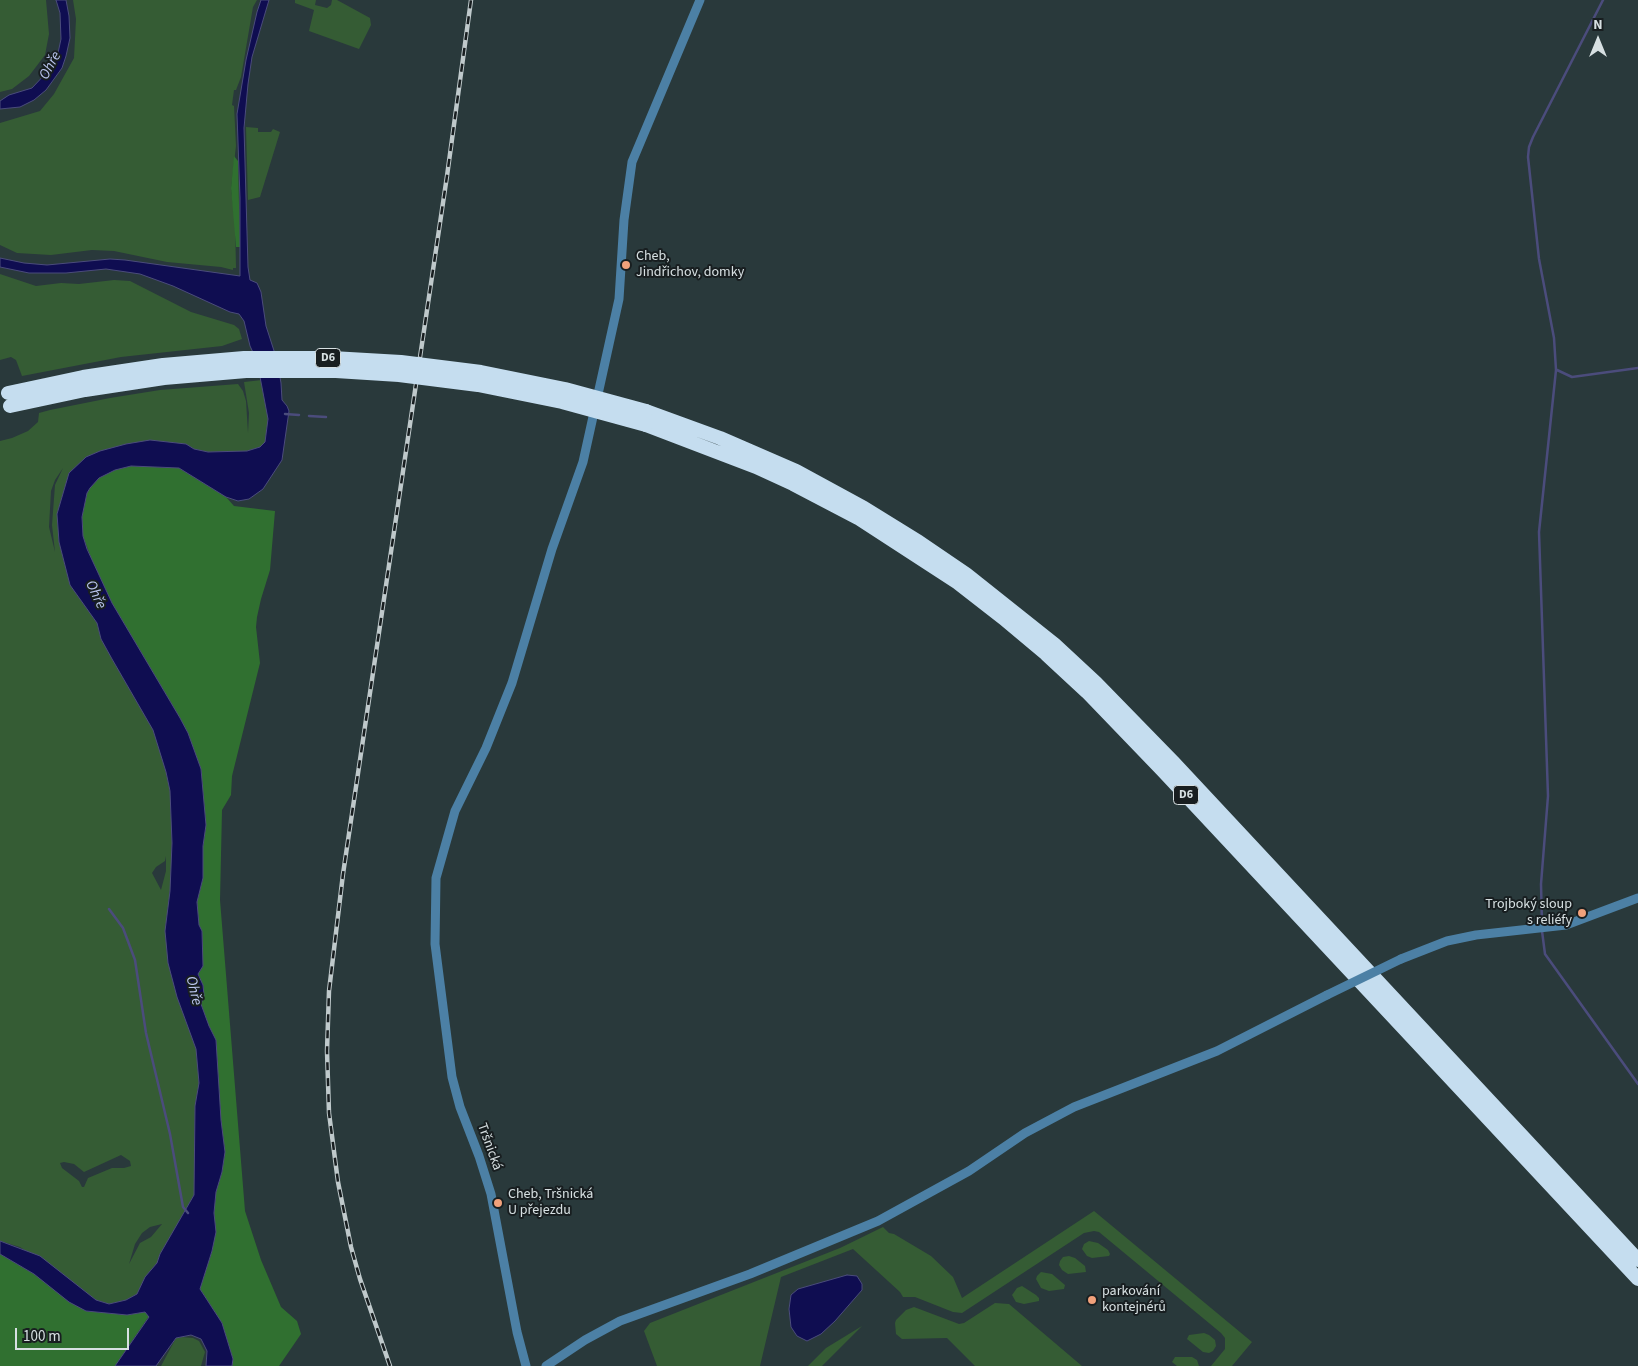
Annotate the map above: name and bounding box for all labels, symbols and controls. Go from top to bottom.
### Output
north arrow [1573,15,1623,65]
text: N [1593,15,1603,35]
water label: Ohře [36,49,66,83]
place label: Cheb, Jindřichov, domky [636,249,744,282]
marker: Cheb, Jindřichov, domky [620,259,632,271]
road number: D6 [316,348,340,368]
water label: Ohře [81,578,109,612]
road number: D6 [1174,786,1198,804]
place label: Trojboký sloup s reliéfy [1485,897,1572,930]
marker: Trojboký sloup s reliéfy [1576,907,1588,919]
water label: Ohře [181,975,205,1007]
street label: Tršnická [473,1121,505,1173]
place label: Cheb, Tršnická U přejezdu [508,1187,593,1220]
marker: Cheb, Tršnická U přejezdu [492,1197,504,1209]
place label: parkování kontejnérů [1102,1284,1166,1316]
marker: parkování kontejnérů [1086,1294,1098,1306]
scale bar [18,1318,131,1350]
text: 100 m [23,1326,61,1347]

